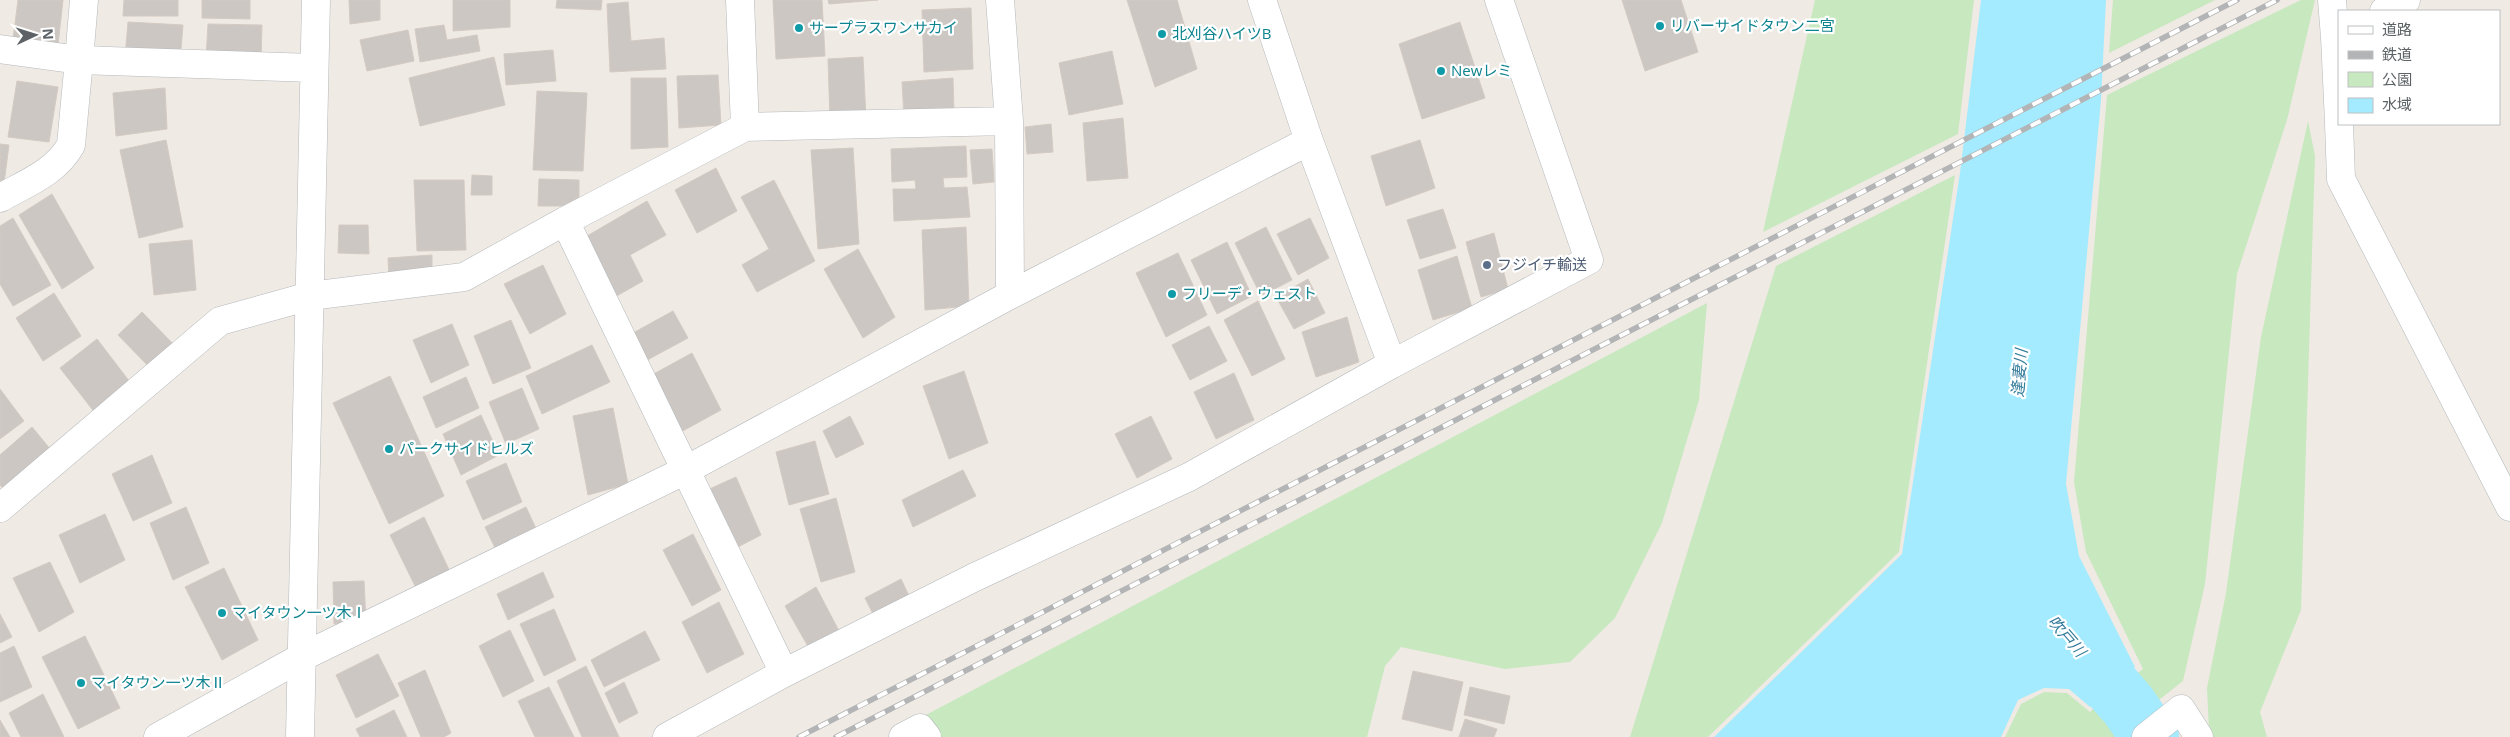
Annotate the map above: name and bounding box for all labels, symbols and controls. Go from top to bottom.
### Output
north arrow [10,10,60,60]
legend [2338,10,2500,125]
place label: リバーサイドタウン二宮 [1670,15,1835,35]
place label: サープラスワンサカイ [809,17,958,37]
text: 道路 [2382,19,2412,39]
marker: リバーサイドタウン二宮 [1654,20,1666,32]
marker: サープラスワンサカイ [793,22,805,34]
place label: 北刈谷ハイツB [1172,23,1271,43]
text: N [39,28,58,40]
marker: 北刈谷ハイツB [1156,28,1168,40]
text: 鉄道 [2382,44,2412,64]
place label: Newレミ [1451,60,1512,80]
marker: Newレミ [1435,65,1447,77]
text: 公園 [2382,69,2412,89]
text: 水域 [2382,94,2412,114]
place label: フジイチ輸送 [1497,254,1587,274]
marker: フジイチ輸送 [1481,259,1493,271]
place label: フリーデ・ウェスト [1182,283,1317,303]
marker: フリーデ・ウェスト [1166,288,1178,300]
water label: 逢妻川 [2006,346,2032,398]
place label: パークサイドヒルズ [399,438,534,458]
marker: パークサイドヒルズ [383,443,395,455]
place label: マイタウン一ツ木Ⅰ [232,602,366,622]
marker: マイタウン一ツ木Ⅰ [216,607,228,619]
water label: 吹戸川 [2043,611,2092,663]
place label: マイタウン一ツ木Ⅱ [91,672,225,692]
marker: マイタウン一ツ木Ⅱ [75,677,87,689]

